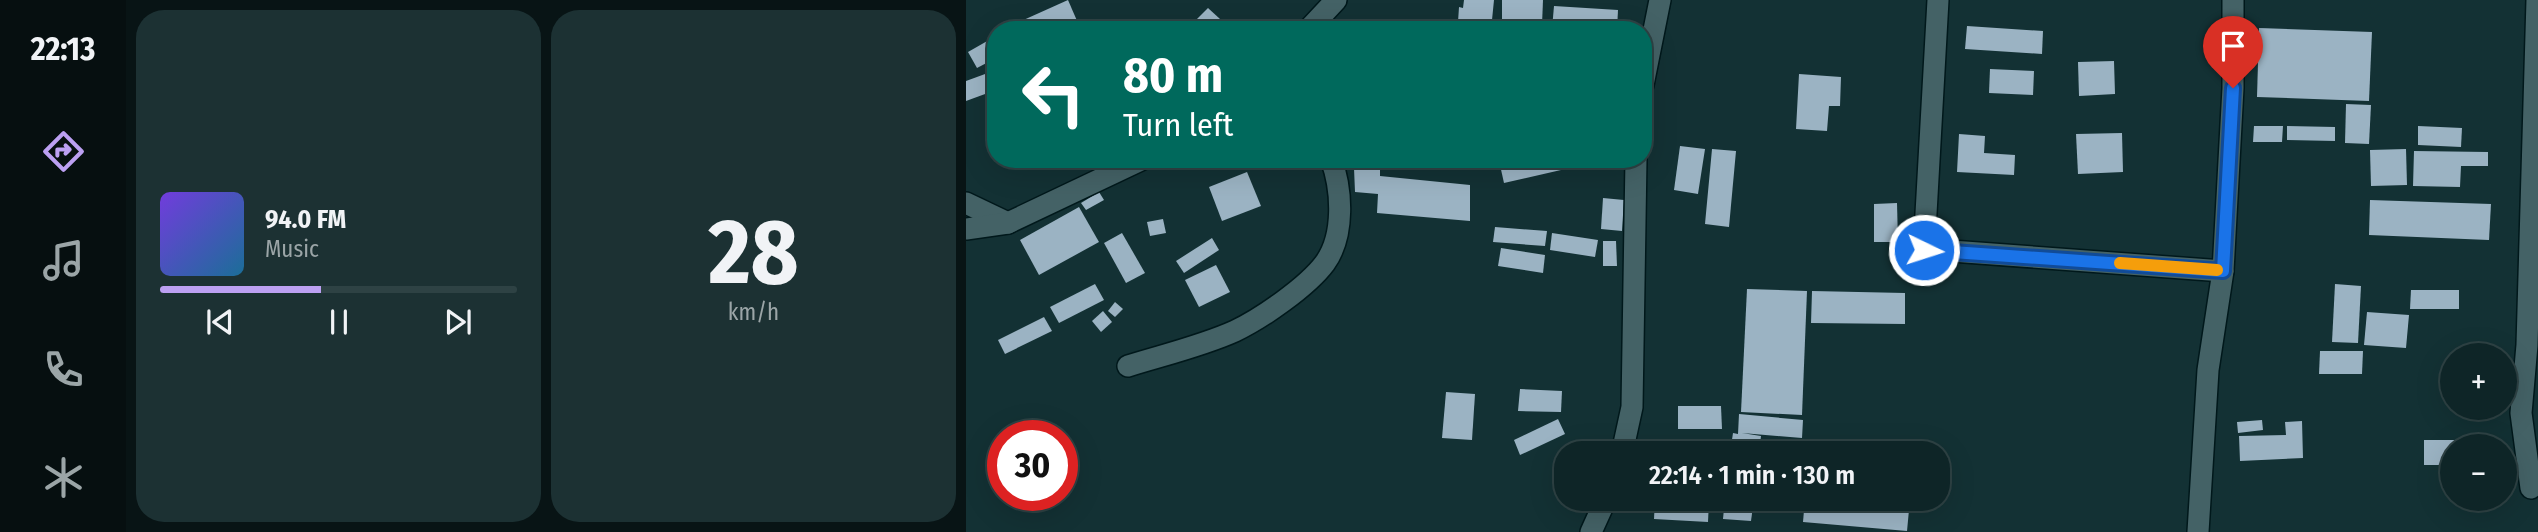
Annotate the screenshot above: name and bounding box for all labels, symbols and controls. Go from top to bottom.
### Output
pin [2203,16,2263,88]
icon: arrive [2214,27,2252,65]
text: 22:13 [31,30,95,68]
text: 80 m [1123,46,1223,105]
icon: left [1008,49,1099,140]
text: Turn left [1123,106,1233,144]
icon: directions [39,127,88,176]
text: 28 [708,198,799,307]
text: 94.0 FM [265,204,346,235]
position arrow [1887,213,1961,287]
text: Music [265,235,319,263]
icon: music [39,236,88,285]
text: km/h [728,298,779,326]
icon: previous [201,303,239,341]
icon: pause [320,303,358,341]
icon: next [439,303,477,341]
map controls [2440,343,2517,511]
button: + [2440,343,2517,420]
icon: phone [39,345,88,394]
speed limit sign: 30 [987,420,1078,511]
button: − [2440,434,2517,511]
icon: climate [39,453,88,502]
text: 22:14 · 1 min · 130 m [1649,460,1855,491]

